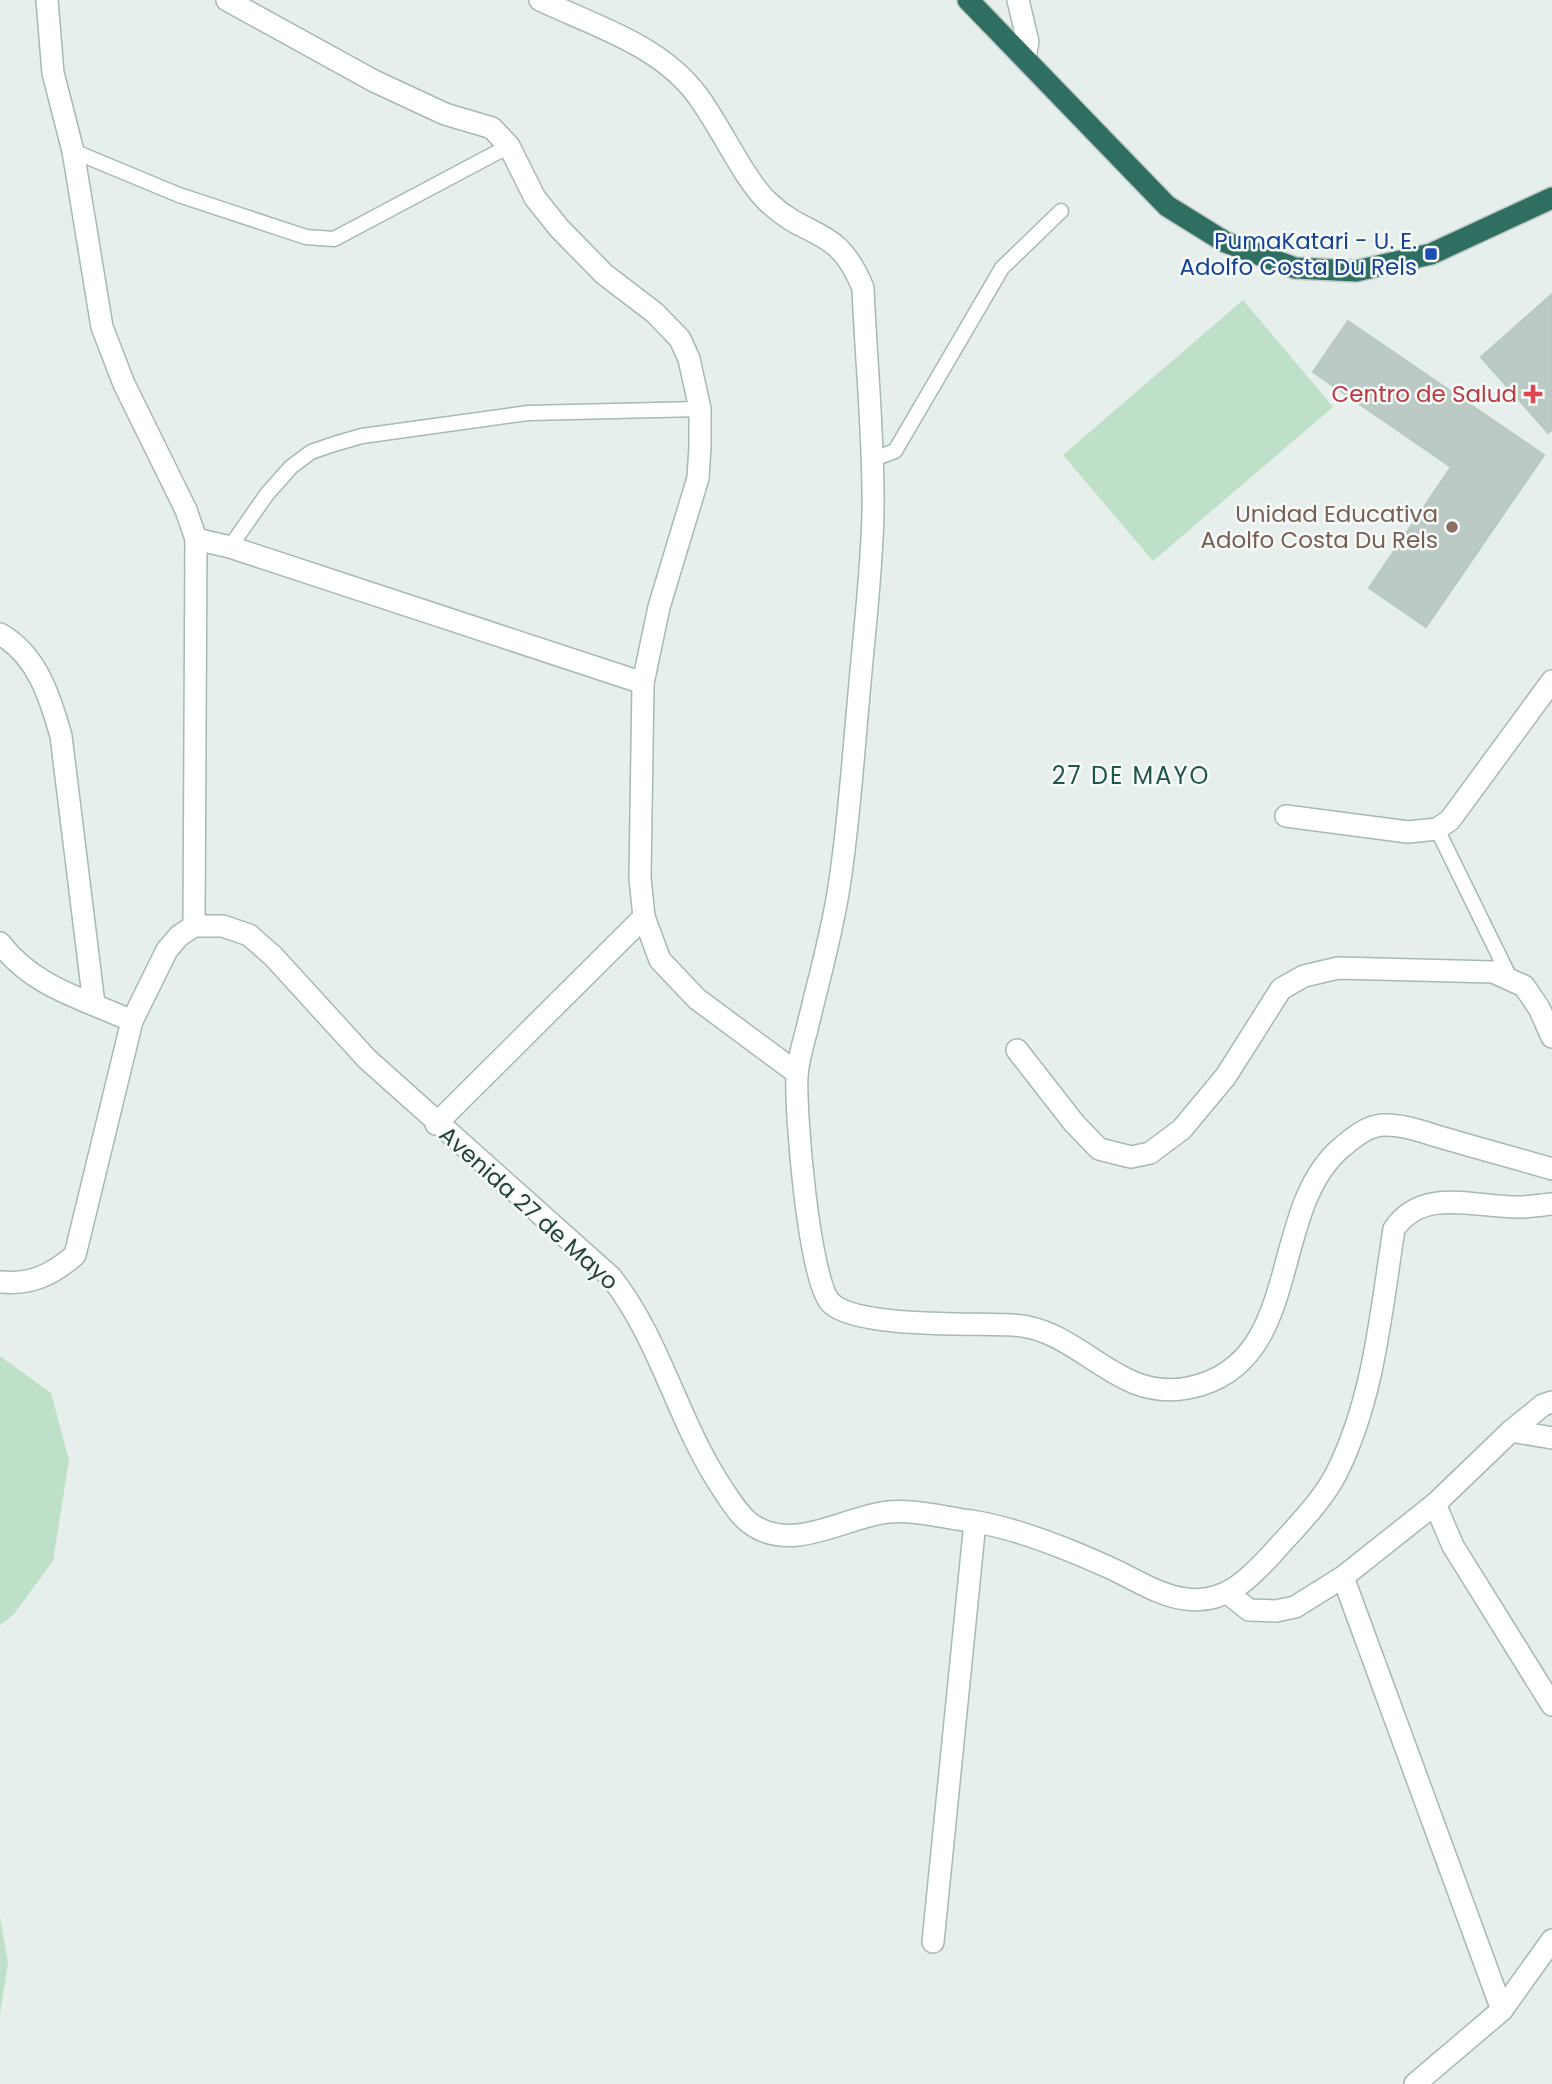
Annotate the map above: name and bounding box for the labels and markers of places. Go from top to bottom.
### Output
place label: PumaKatari - U. E. Adolfo Costa Du Rels [1180,225,1417,283]
marker: PumaKatari - U. E. Adolfo Costa Du Rels [1423,246,1439,262]
place label: Centro de Salud [1332,378,1517,410]
marker: Centro de Salud [1523,384,1543,404]
place label: Unidad Educativa Adolfo Costa Du Rels [1201,498,1438,556]
marker: Unidad Educativa Adolfo Costa Du Rels [1444,519,1460,535]

